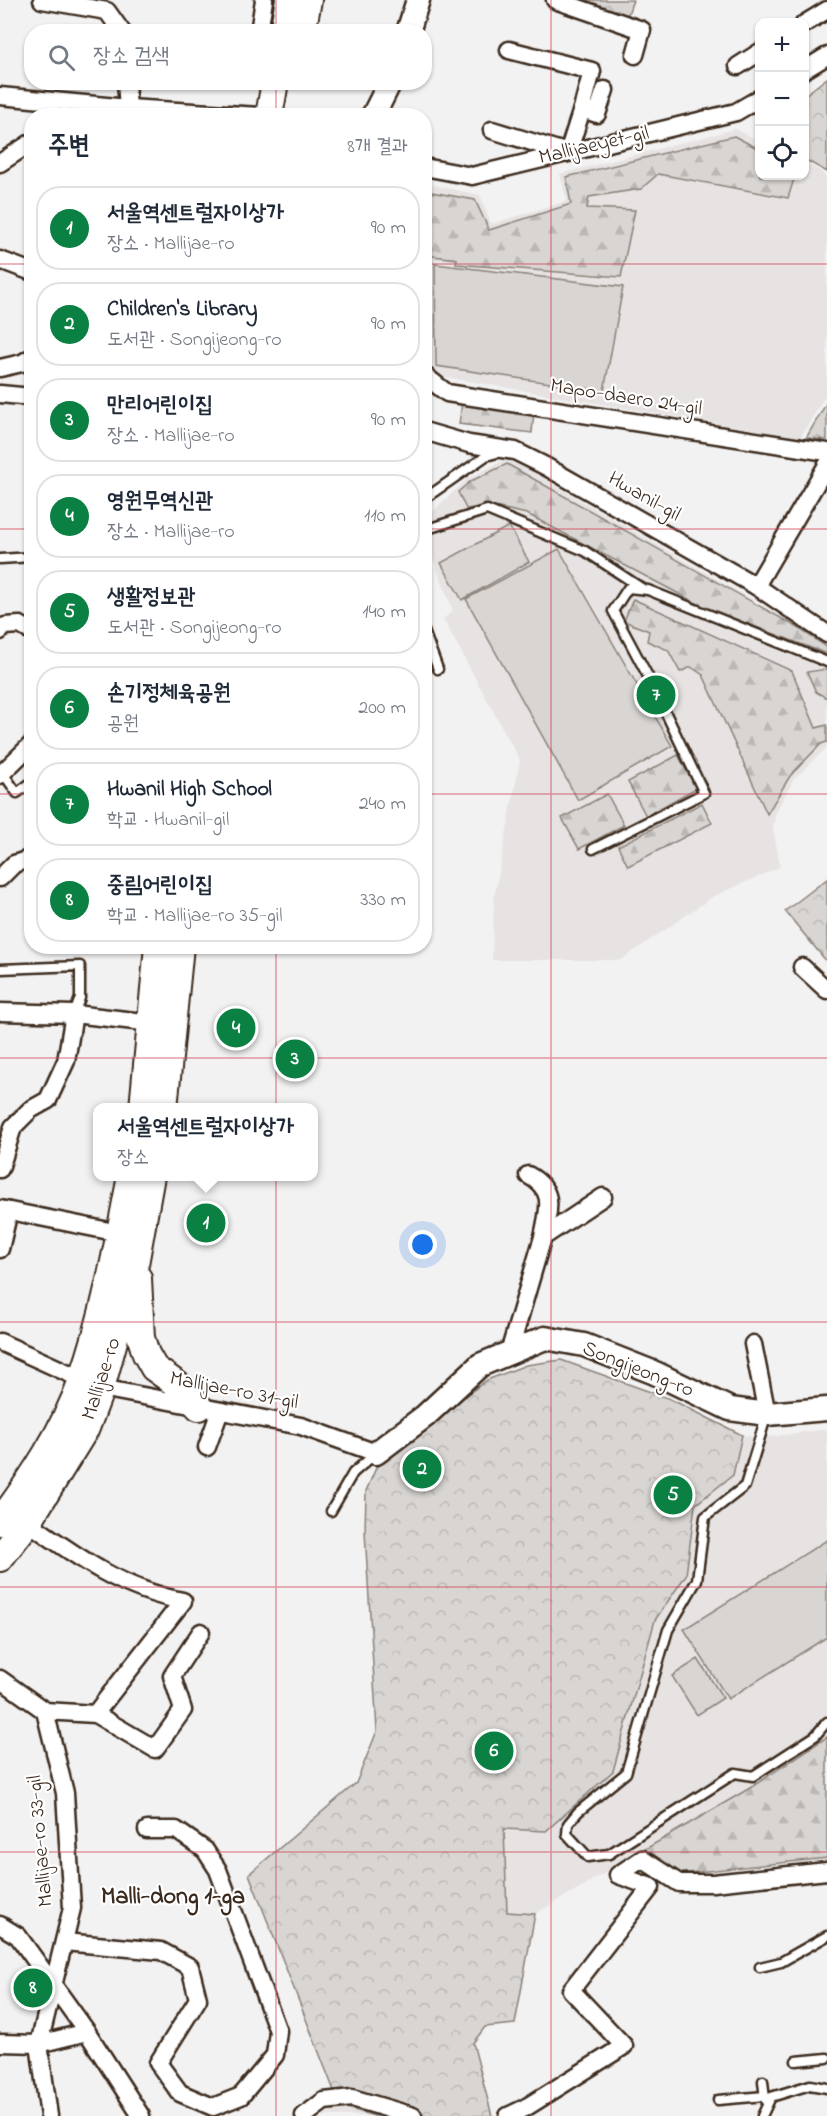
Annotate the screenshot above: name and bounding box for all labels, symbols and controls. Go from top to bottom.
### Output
map controls [755,18,809,180]
button: + [755,18,809,72]
search box [24,24,432,90]
icon: search [45,41,78,74]
text: 장소 검색 [93,41,169,73]
button: − [755,72,809,126]
street label: Mallijaeyet-gil [536,119,653,175]
button: locate [755,126,809,180]
text: 주변 [48,128,90,166]
text: 8개 결과 [347,133,408,162]
text: 서울역센트럴자이상가 [107,198,284,230]
text: 1 [66,214,73,243]
text: 90 m [371,214,406,243]
text: 장소 · Mallijae-ro [107,230,235,259]
text: Children's Library [107,294,258,326]
text: 2 [65,310,74,339]
text: 90 m [371,310,406,339]
text: 도서관 · Songijeong-ro [107,326,282,355]
street label: Mapo-daero 24-gil [548,371,704,427]
text: 만리어린이집 [107,390,213,422]
text: 3 [65,406,74,435]
text: 90 m [371,406,406,435]
text: 장소 · Mallijae-ro [107,422,235,451]
street label: Hwanil-gil [601,464,686,532]
text: 영원무역신관 [107,486,213,518]
text: 4 [65,502,74,531]
text: 110 m [364,502,406,531]
text: 장소 · Mallijae-ro [107,518,235,547]
text: 생활정보관 [107,582,196,614]
text: 5 [64,598,75,627]
text: 140 m [362,598,406,627]
text: 도서관 · Songijeong-ro [107,614,282,643]
pin: 7 [636,672,676,718]
text: 손기정체육공원 [107,678,231,710]
text: 6 [65,694,74,723]
text: 200 m [358,694,406,723]
text: 공원 [107,710,139,739]
text: Hwanil High School [107,774,272,806]
text: 7 [65,790,74,819]
text: 240 m [359,790,406,819]
text: 학교 · Hwanil-gil [107,806,229,835]
text: 중림어린이집 [107,870,213,902]
text: 8 [66,886,73,915]
text: 330 m [360,886,406,915]
text: 학교 · Mallijae-ro 35-gil [107,902,283,931]
pin: 4 [216,1006,256,1050]
pin: 3 [276,1036,314,1082]
popup [93,1103,318,1181]
text: 서울역센트럴자이상가 [117,1112,294,1144]
text: 장소 [117,1144,149,1173]
pin: 1 [186,1200,226,1246]
your location [408,1230,437,1259]
street label: Mallijae-ro [75,1334,129,1424]
street label: Songijeong-ro [577,1334,698,1408]
street label: Mallijae-ro 31-gil [167,1364,301,1420]
pin: 2 [402,1446,442,1492]
pin: 5 [654,1472,692,1518]
pin: 6 [474,1728,514,1774]
street label: Mallijae-ro 33-gil [20,1774,64,1908]
district label: Malli-dong 1-ga [101,1880,245,1916]
pin: 8 [14,1966,52,2010]

